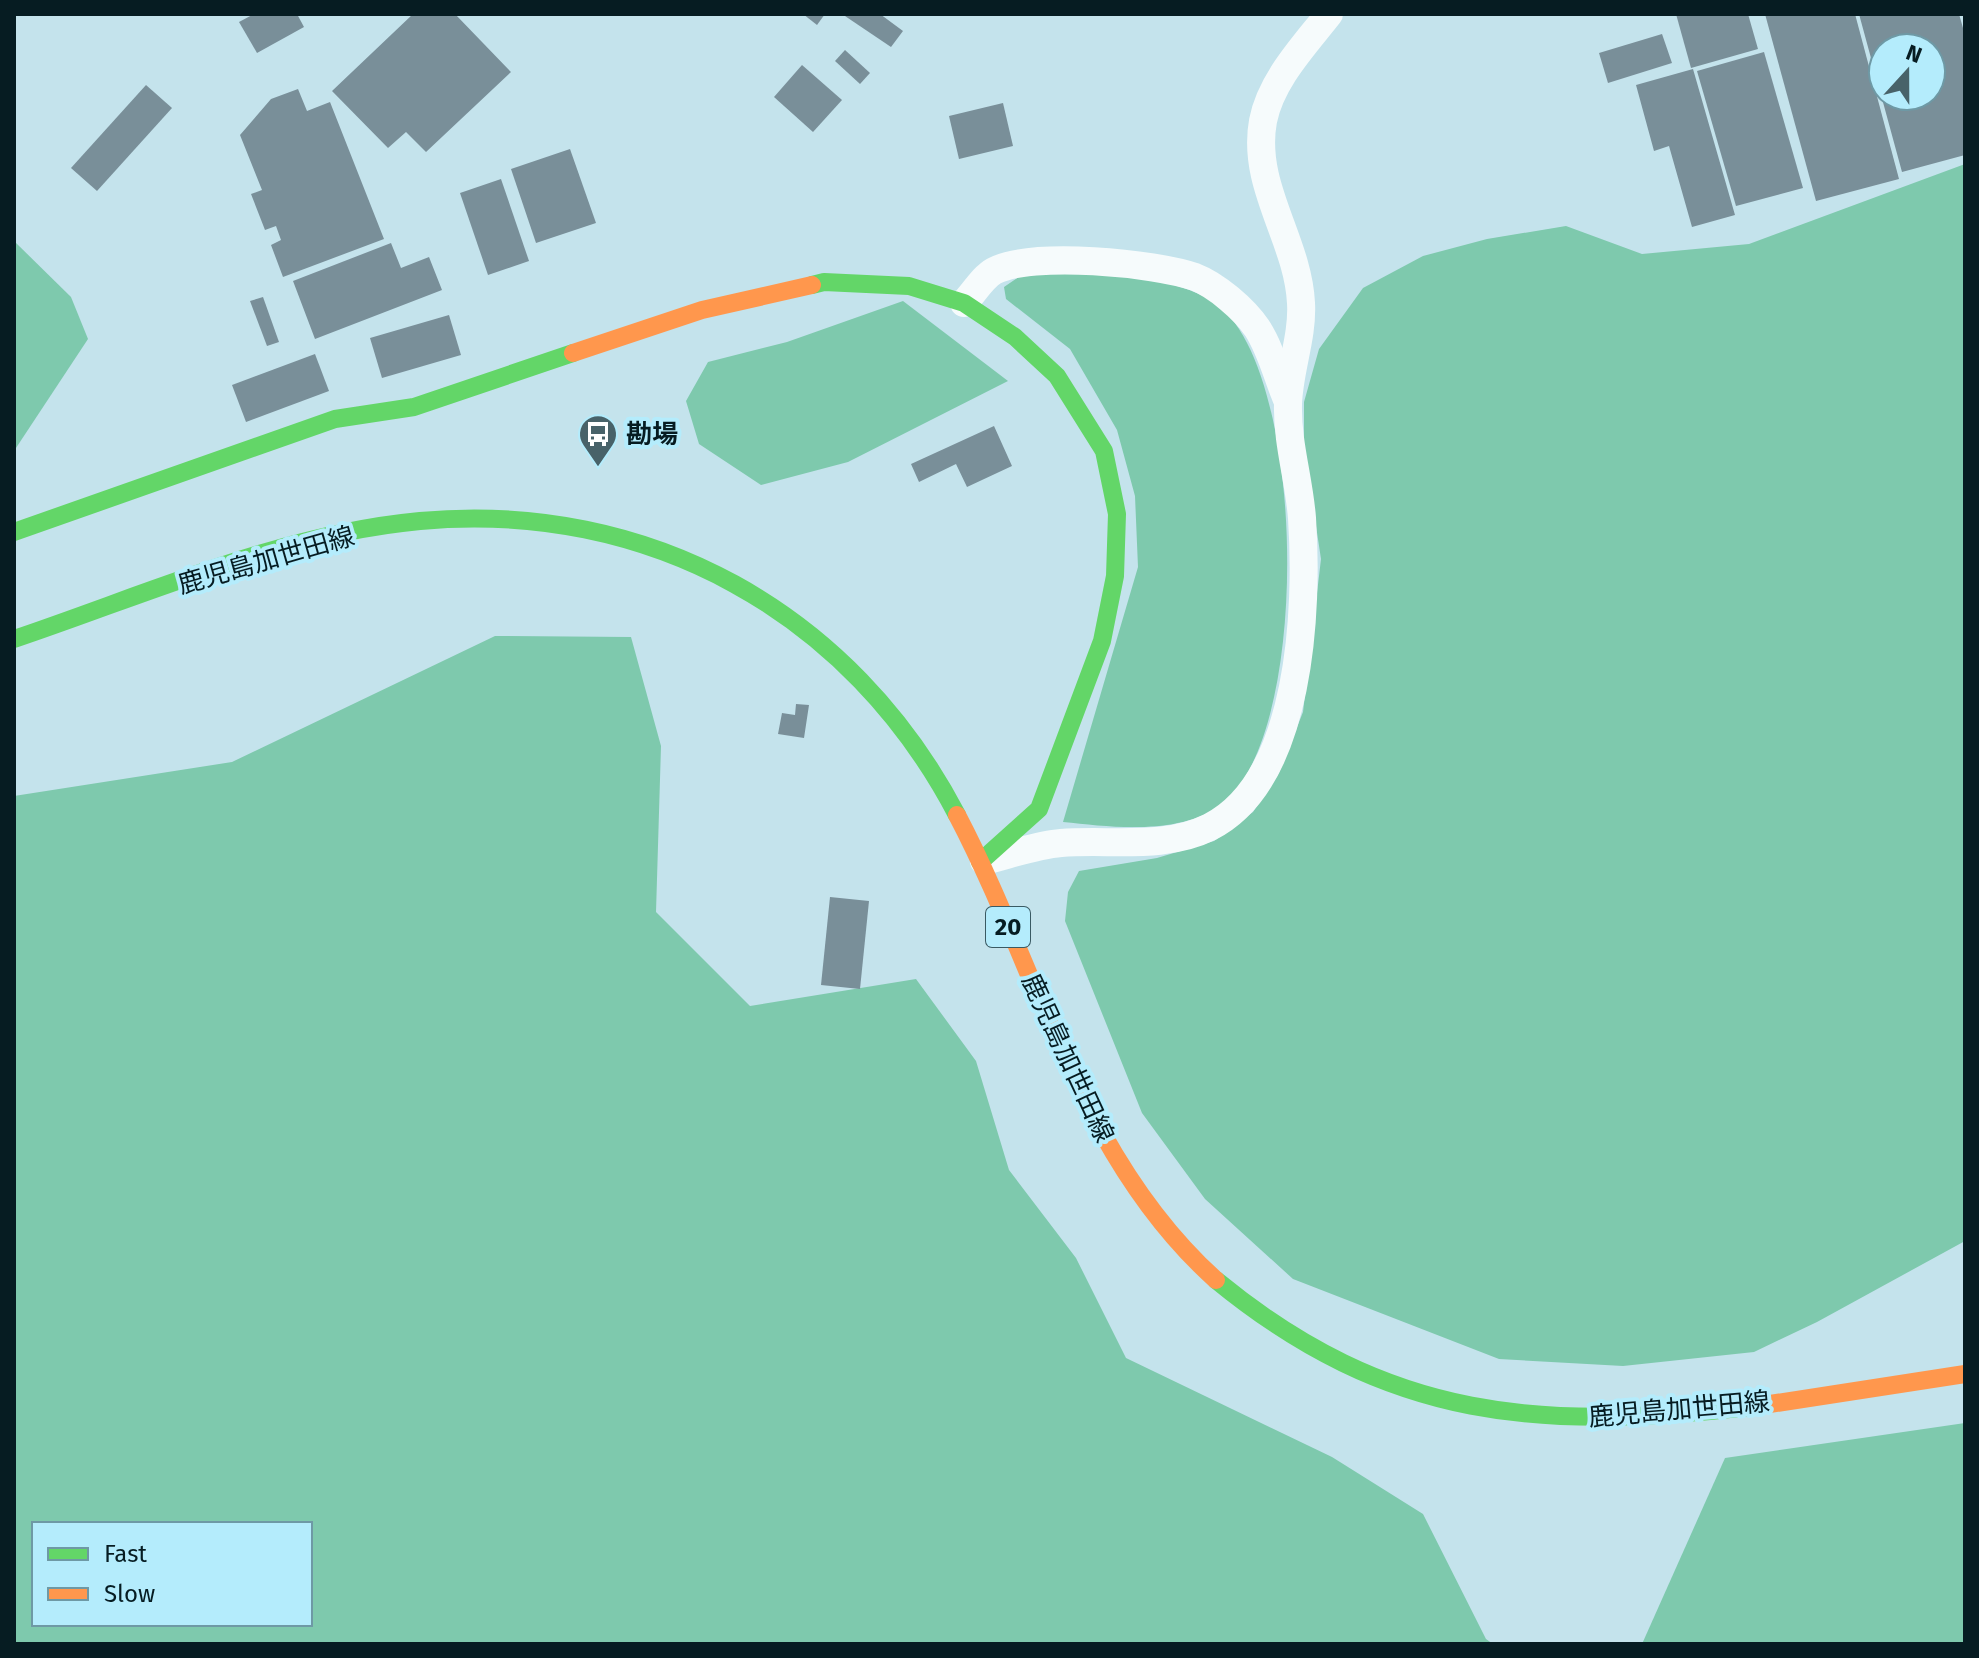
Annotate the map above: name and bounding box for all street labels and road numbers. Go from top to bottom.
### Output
street label: 鹿児島加世田線 [174,520,358,600]
road number: 20 [986,907,1030,947]
street label: 鹿児島加世田線 [1015,969,1120,1147]
street label: 鹿児島加世田線 [1587,1386,1771,1433]

